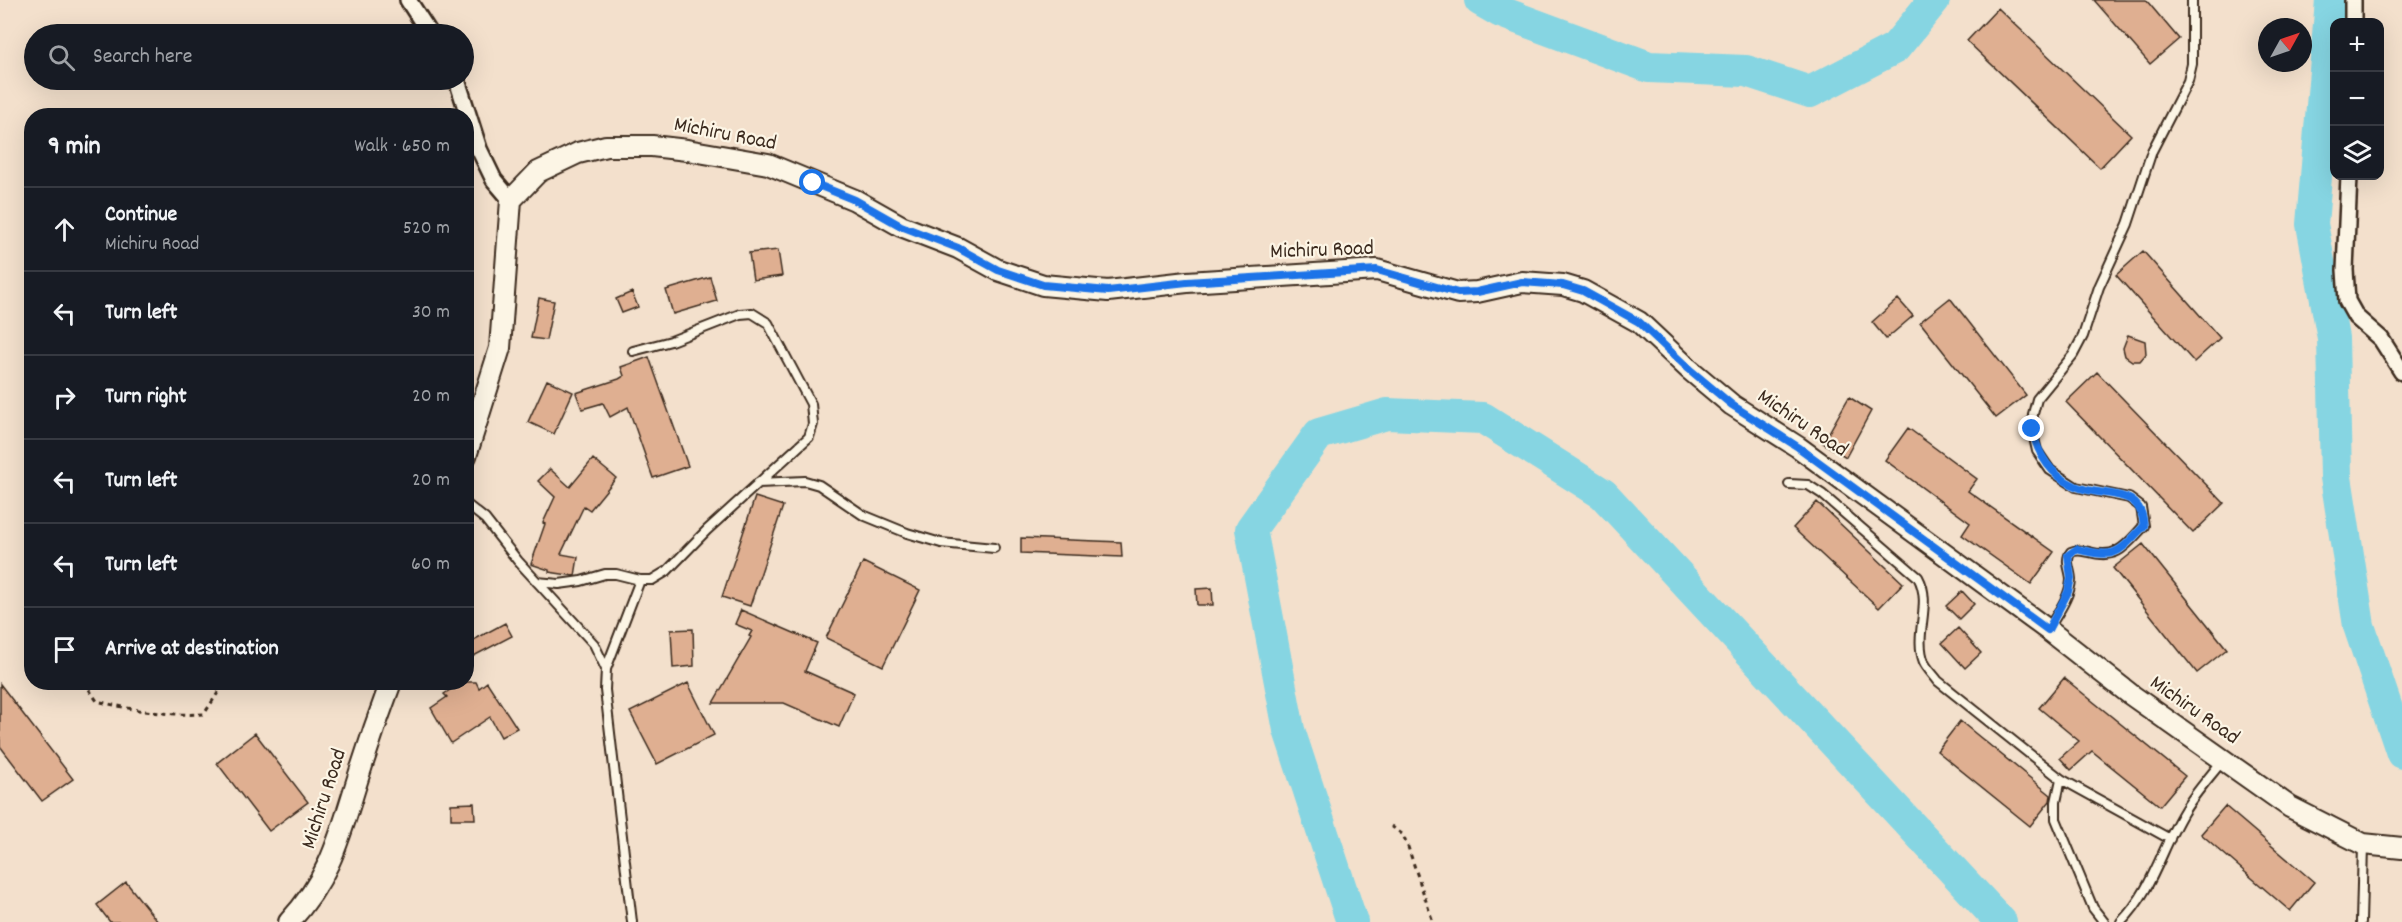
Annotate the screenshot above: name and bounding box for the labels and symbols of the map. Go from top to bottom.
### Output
north arrow [2258,18,2312,72]
street label: Michiru Road [671,110,779,160]
route start [799,169,825,195]
street label: Michiru Road [1270,234,1374,268]
street label: Michiru Road [1750,382,1854,466]
route end [2018,415,2044,441]
street label: Michiru Road [2143,669,2245,753]
street label: Michiru Road [294,745,356,853]

